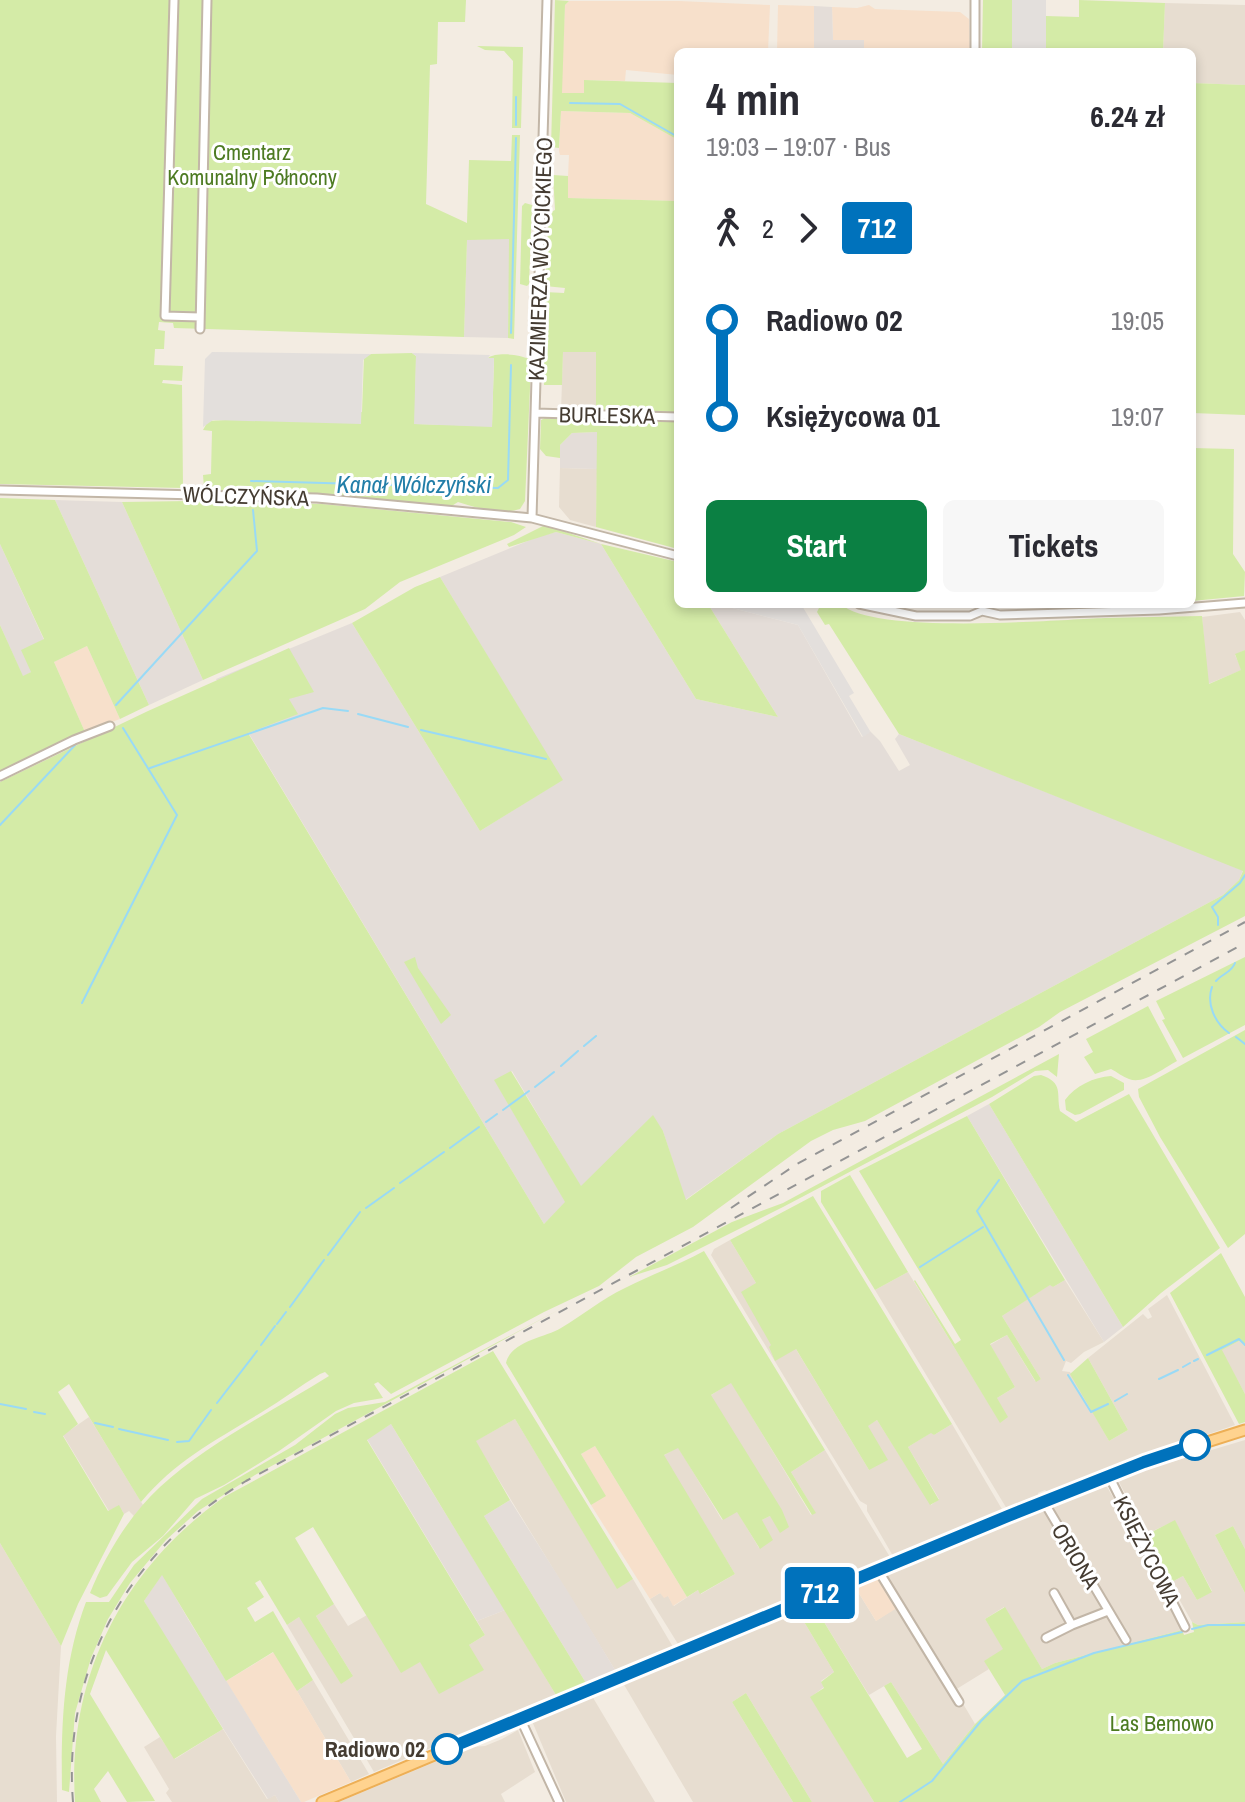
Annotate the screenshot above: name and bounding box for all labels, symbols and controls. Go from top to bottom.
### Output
text: 4 min [706,69,800,129]
text: 6.24 zł [1090,96,1164,136]
text: 19:03 – 19:07 · Bus [706,129,891,164]
park label: Cmentarz Komunalny Północny [167,137,337,192]
street label: KAZIMIERZA WÓYCICKIEGO [521,137,559,381]
icon: walk [706,206,750,250]
icon: forward [786,206,830,250]
text: 712 [858,209,896,247]
text: 2 [762,211,774,246]
text: Radiowo 02 [766,300,903,340]
text: 19:05 [1111,303,1164,338]
text: Księżycowa 01 [766,396,940,436]
street label: BURLESKA [559,399,656,431]
text: 19:07 [1111,399,1164,434]
water label: Kanał Wólczyński [337,468,492,500]
street label: WÓLCZYŃSKA [182,479,311,513]
button: Start [706,500,927,592]
button: Tickets [943,500,1164,592]
unlabelled marker [1180,1430,1210,1460]
street label: KSIĘŻYCOWA [1106,1491,1188,1612]
street label: ORIONA [1045,1518,1108,1595]
line badge: 712 [774,1567,866,1619]
text: 712 [801,1574,839,1612]
park label: Las Bemowo [1110,1708,1214,1738]
place label: Radiowo 02 [325,1734,425,1764]
marker: Radiowo 02 [432,1734,462,1764]

